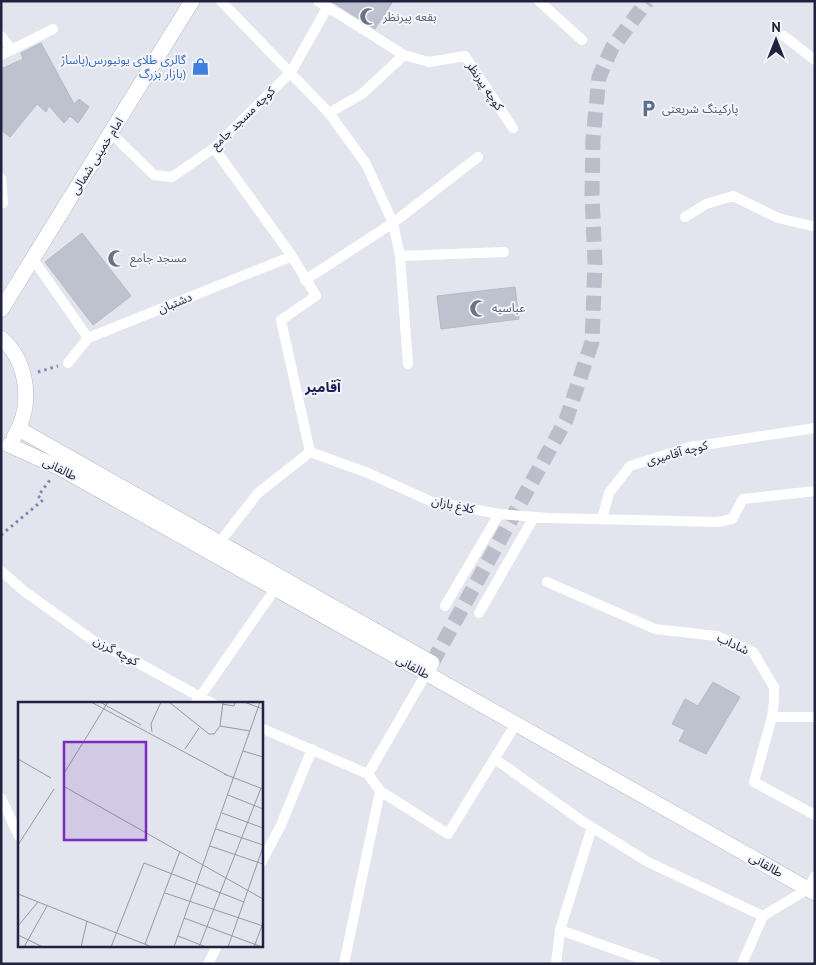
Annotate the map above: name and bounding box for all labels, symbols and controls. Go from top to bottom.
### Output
mosque icon: بقعه پیرنظر [359,7,379,27]
place label: بقعه پیرنظر [382,9,436,25]
north arrow [751,15,801,65]
text: N [771,18,781,36]
place label: گالری طلای یونیورس(پاساژ بازار بزرگ) [60,52,187,81]
shop icon: گالری طلای یونیورس(پاساژ بازار بزرگ) [190,57,210,77]
street label: کوچه پیرنظر [462,58,508,114]
street label: کوچه مسجد جامع [207,82,280,154]
parking icon: پارکینگ شریعتی [638,99,658,119]
place label: پارکینگ شریعتی [662,101,738,117]
street label: امام خمینی شمالی [67,114,128,198]
mosque icon: مسجد جامع [106,248,126,268]
place label: مسجد جامع [130,250,187,267]
street label: دشتبان [156,289,194,316]
mosque icon: عباسیه [468,298,488,318]
place label: عباسیه [492,300,525,315]
district label: آقامیر [304,378,341,396]
street label: کوچه آقامیری [644,437,711,469]
street label: طالقانی [41,454,80,483]
street label: کلاغ بازان [430,493,477,519]
street label: شاداب [715,630,752,658]
street label: کوچه گرزن [91,632,142,670]
street label: طالقانی [394,651,433,682]
inset map [18,702,262,948]
street label: طالقانی [747,849,786,880]

